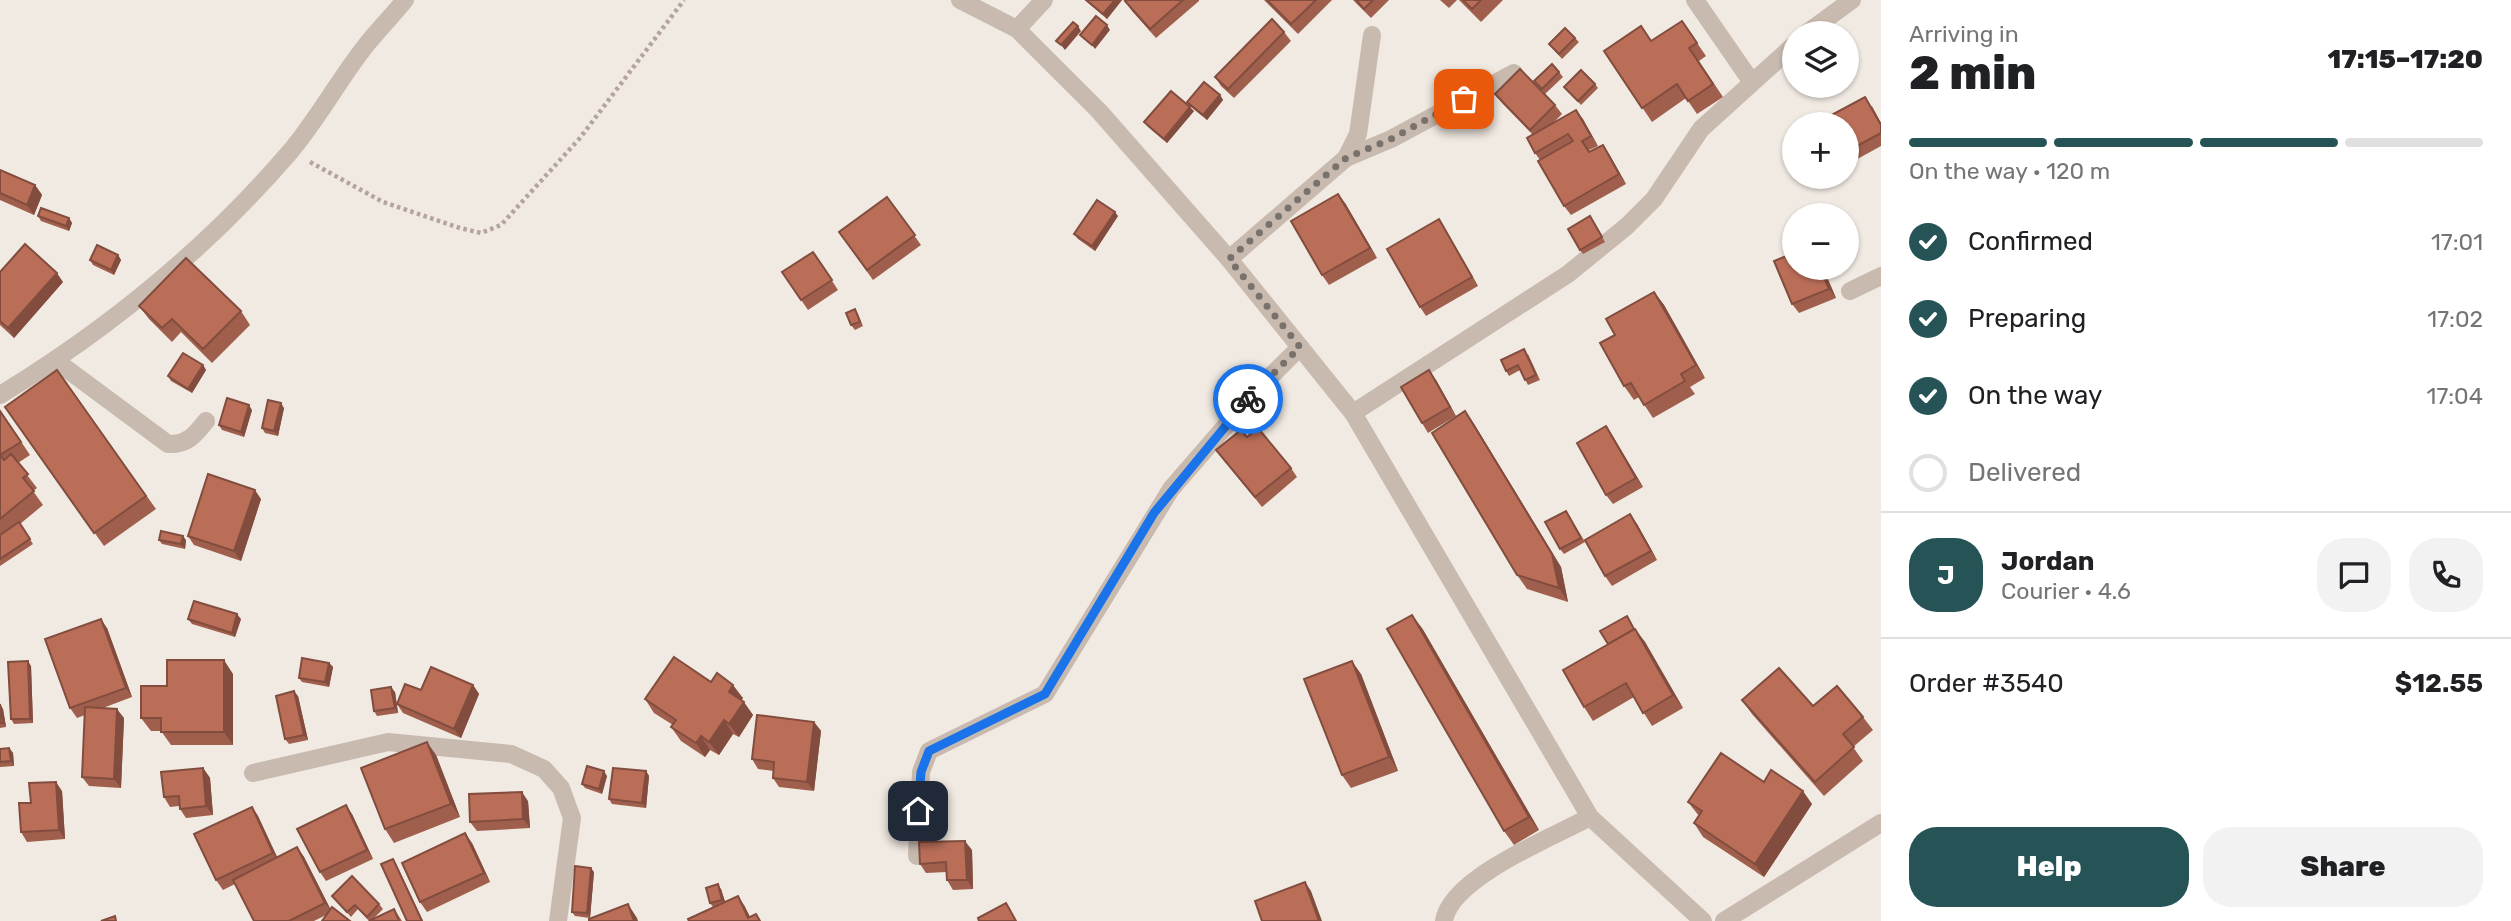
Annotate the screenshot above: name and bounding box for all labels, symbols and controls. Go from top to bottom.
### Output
text: Arriving in [1909,20,2019,48]
map controls [1782,21,1859,280]
button: layers [1782,21,1859,98]
text: 17:15–17:20 [2328,44,2483,75]
text: 2 min [1909,46,2036,101]
pin [1434,69,1494,129]
icon: bag [1445,80,1483,118]
button: + [1782,112,1859,189]
text: On the way · 120 m [1909,157,2110,185]
button: − [1782,203,1859,280]
icon: check [1909,223,1947,261]
text: Confirmed [1968,226,2093,257]
text: 17:01 [2431,228,2483,256]
icon: check [1909,300,1947,338]
text: Preparing [1968,303,2086,334]
text: 17:02 [2427,305,2483,333]
courier [1213,364,1283,434]
icon: check [1909,377,1947,415]
icon: bike [1229,380,1267,418]
text: On the way [1968,380,2102,411]
text: 17:04 [2427,382,2483,410]
text: Delivered [1968,457,2081,488]
button: chat [2317,538,2391,612]
button: phone [2409,538,2483,612]
text: Jordan [2001,546,2094,577]
text: J [1937,560,1955,591]
text: Courier · 4.6 [2001,577,2131,605]
text: Order #3540 [1909,668,2064,699]
text: $12.55 [2395,668,2483,699]
pin [888,781,948,841]
icon: home [899,792,937,830]
button: Help [1909,827,2189,907]
button: Share [2203,827,2483,907]

